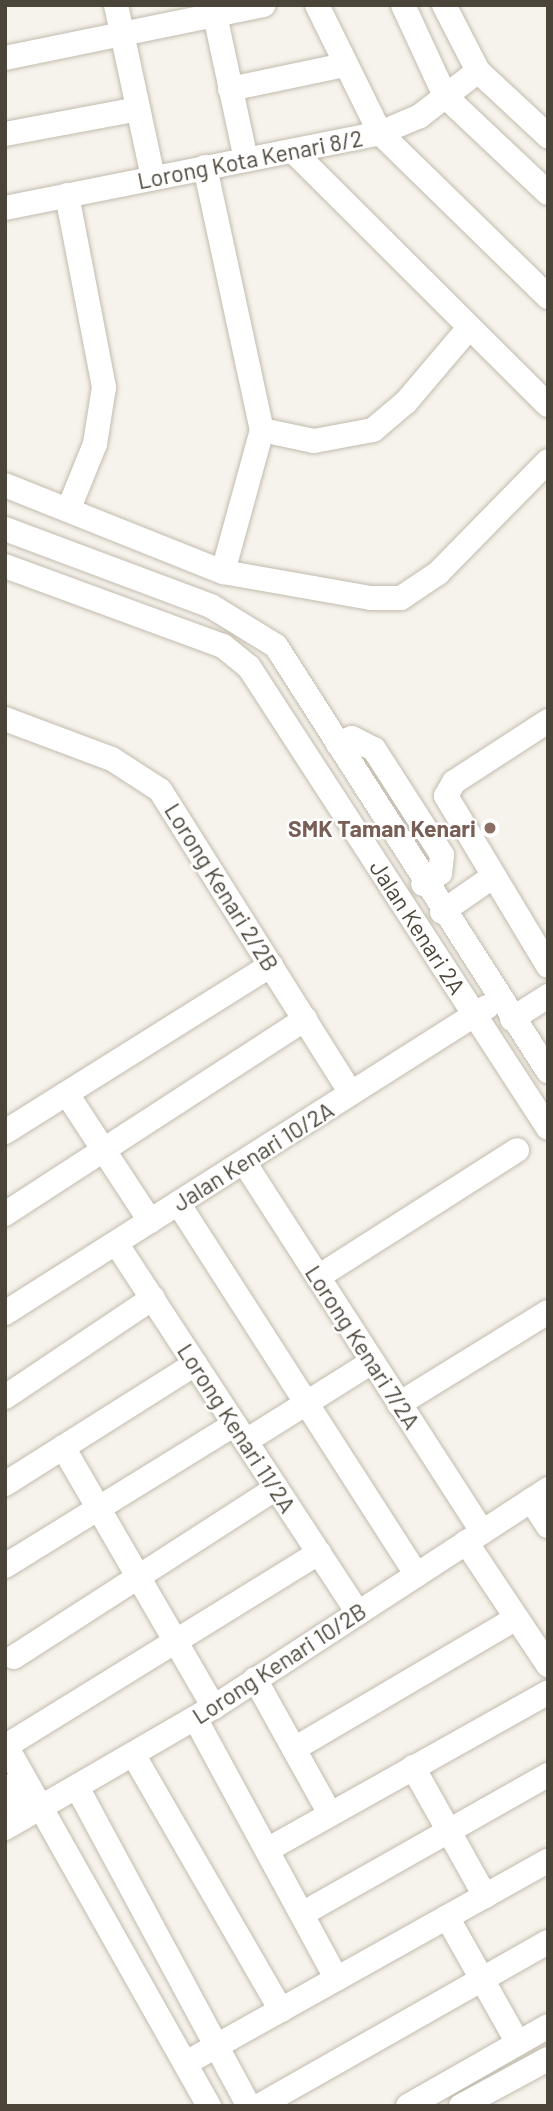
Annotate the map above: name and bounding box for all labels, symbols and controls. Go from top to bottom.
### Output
street label: Lorong Kota Kenari 8/2 [135,124,365,194]
street label: Lorong Kenari 2/2B [159,798,285,976]
place label: SMK Taman Kenari [288,814,476,842]
marker: SMK Taman Kenari [482,820,498,836]
street label: Jalan Kenari 2A [364,855,472,999]
street label: Jalan Kenari 10/2A [167,1095,339,1217]
street label: Lorong Kenari 7/2A [300,1260,426,1434]
street label: Lorong Kenari 11/2A [172,1338,302,1518]
street label: Lorong Kenari 10/2B [187,1597,371,1729]

